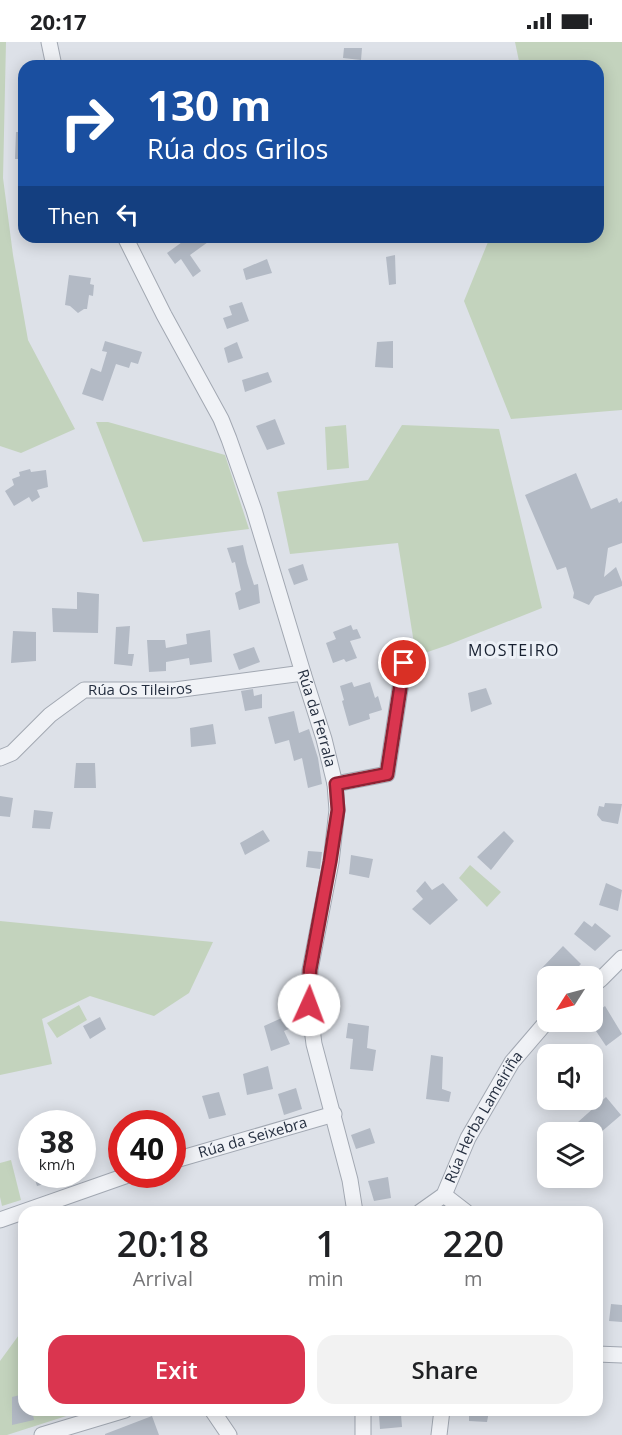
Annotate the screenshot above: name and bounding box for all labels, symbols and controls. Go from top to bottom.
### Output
text: 20:17 [30,6,87,36]
text: 130 m [147,76,271,133]
icon: right [48,84,126,162]
text: Rúa dos Grilos [147,130,328,167]
icon: left [111,198,144,231]
text: Then [48,200,99,230]
pin [378,637,429,688]
district label: MOSTEIRO [468,639,560,661]
icon: arrive [387,646,420,679]
street label: Rúa da Ferrala [293,666,341,769]
street label: Rúa Os Tileiros [88,677,193,699]
north arrow [537,966,603,1032]
map controls [537,966,603,1188]
position arrow [277,973,341,1037]
button: sound [537,1044,603,1110]
street label: Rúa Herba Lameiriña [439,1046,526,1186]
speed limit sign: 40 [108,1110,186,1188]
street label: Rúa da Seixebra [196,1111,309,1162]
text: 38 [40,1121,74,1162]
button: layers [537,1122,603,1188]
text: km/h [39,1154,75,1174]
text: 20:18 [117,1219,209,1268]
text: 1 [315,1219,336,1268]
text: 220 [442,1219,504,1268]
text: Arrival [133,1265,193,1292]
text: min [308,1265,344,1292]
text: m [464,1265,483,1292]
button: Exit [48,1335,305,1404]
button: Share [317,1335,573,1404]

